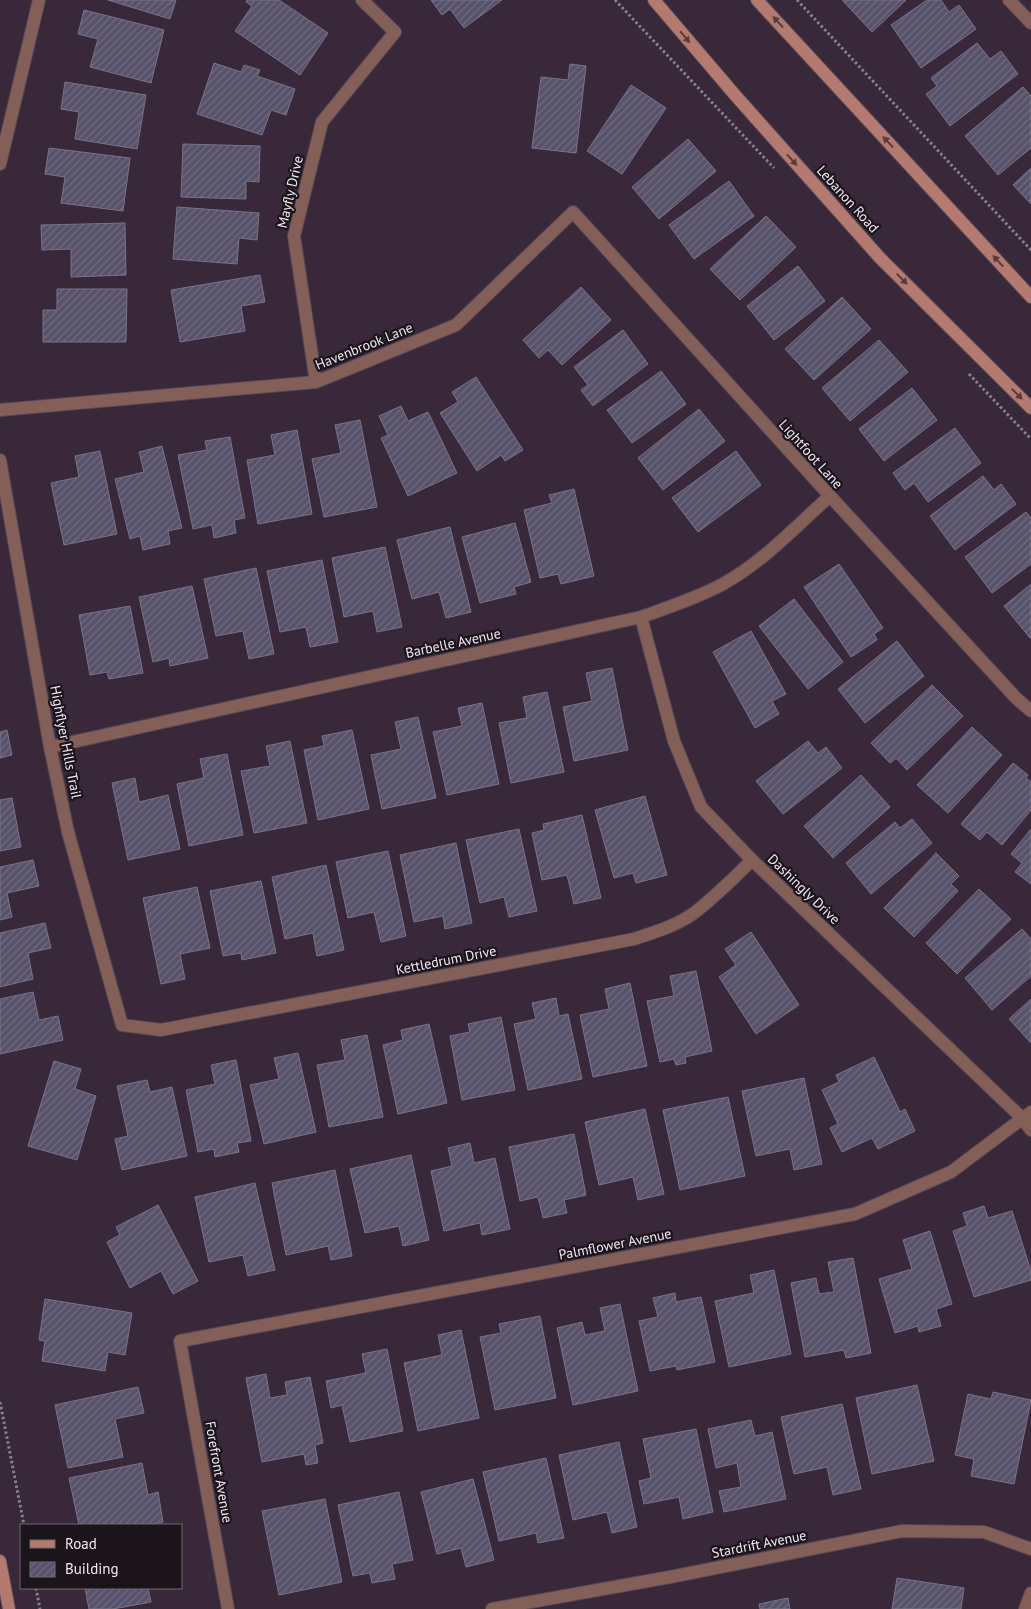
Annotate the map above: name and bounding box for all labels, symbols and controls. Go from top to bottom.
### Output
one-way arrow [772,17,784,29]
one-way arrow [680,30,691,43]
one-way arrow [882,136,894,148]
one-way arrow [786,153,798,165]
street label: Mayfly Drive [273,154,307,230]
street label: Lebanon Road [813,162,883,236]
one-way arrow [992,256,1004,268]
one-way arrow [896,273,908,285]
street label: Havenbrook Lane [313,318,415,374]
one-way arrow [1011,388,1023,400]
street label: Lightfoot Lane [775,416,847,492]
street label: Barbelle Avenue [404,624,502,662]
street label: Highflyer Hills Trail [46,684,86,800]
street label: Dashingly Drive [764,850,844,928]
street label: Kettledrum Drive [394,941,498,979]
street label: Palmflower Avenue [557,1224,673,1264]
street label: Forefront Avenue [201,1420,237,1524]
legend [20,1524,182,1589]
street label: Stardrift Avenue [710,1526,808,1562]
text: Road [65,1534,97,1553]
text: Building [65,1559,119,1578]

